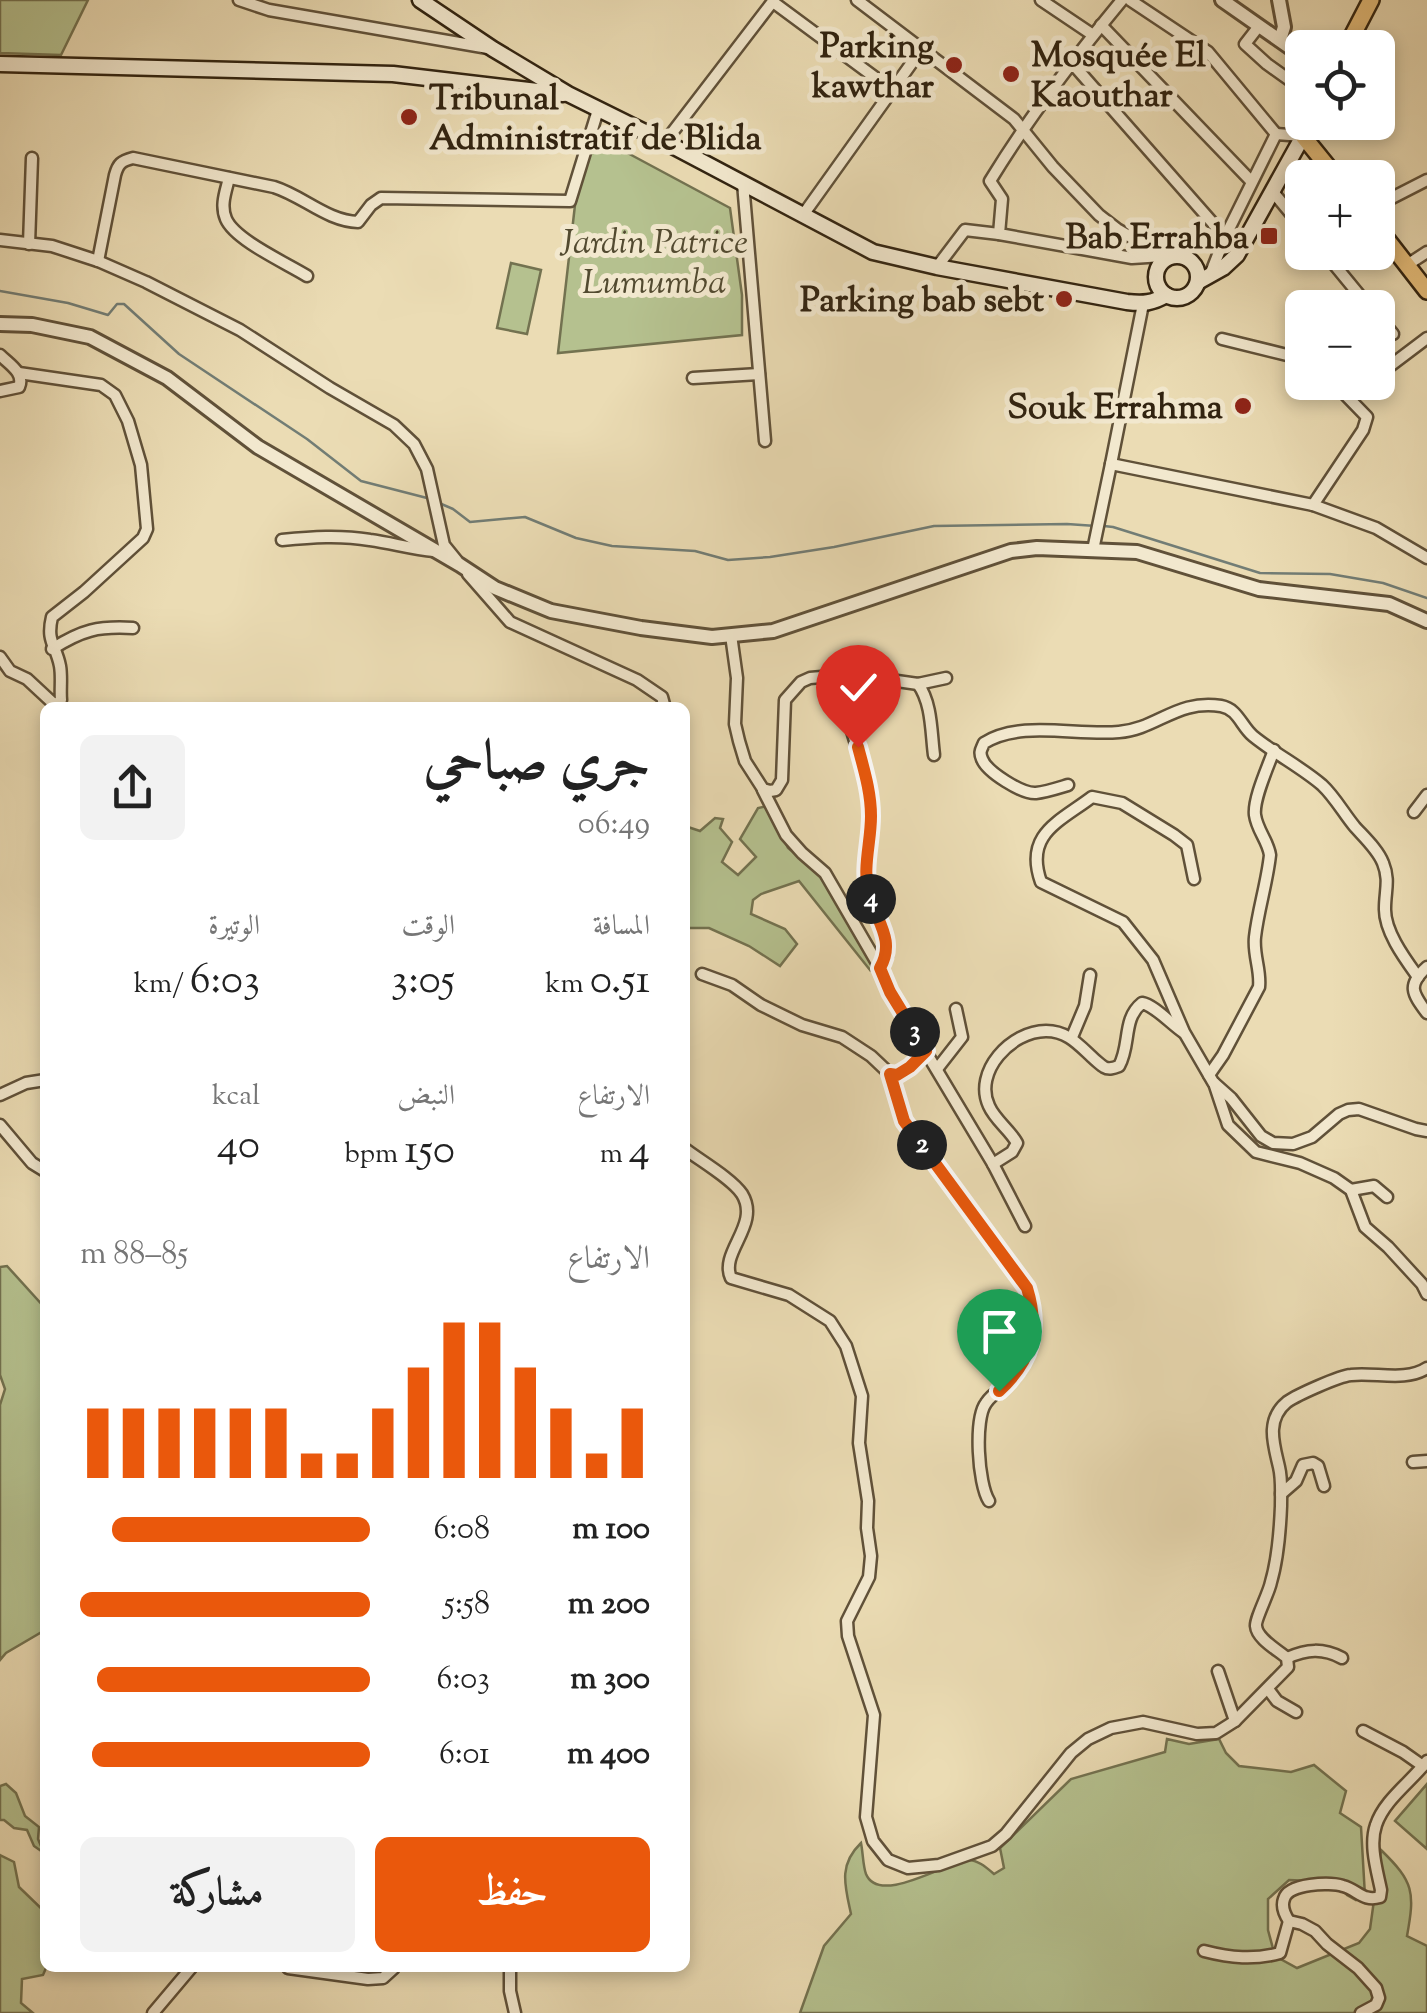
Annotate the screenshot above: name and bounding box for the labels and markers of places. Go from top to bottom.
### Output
place label: Parking kawthar [811,23,935,114]
place label: Mosquée El Kaouthar [1031,32,1206,123]
marker: Parking kawthar [943,54,965,76]
marker: Mosquée El Kaouthar [1000,63,1022,85]
place label: Tribunal Administratif de Blida [429,75,762,166]
marker: Tribunal Administratif de Blida [398,106,420,128]
place label: Bab Errahba [1066,214,1249,265]
marker: Bab Errahba [1258,225,1280,247]
place label: Parking bab sebt [800,277,1044,328]
marker: Parking bab sebt [1053,288,1075,310]
place label: Souk Errahma [1007,384,1223,435]
marker: Souk Errahma [1232,395,1254,417]
pin [816,645,901,748]
pin: 4 [846,874,896,924]
pin: 3 [890,1007,940,1057]
pin: 2 [897,1120,947,1170]
pin [957,1289,1042,1392]

